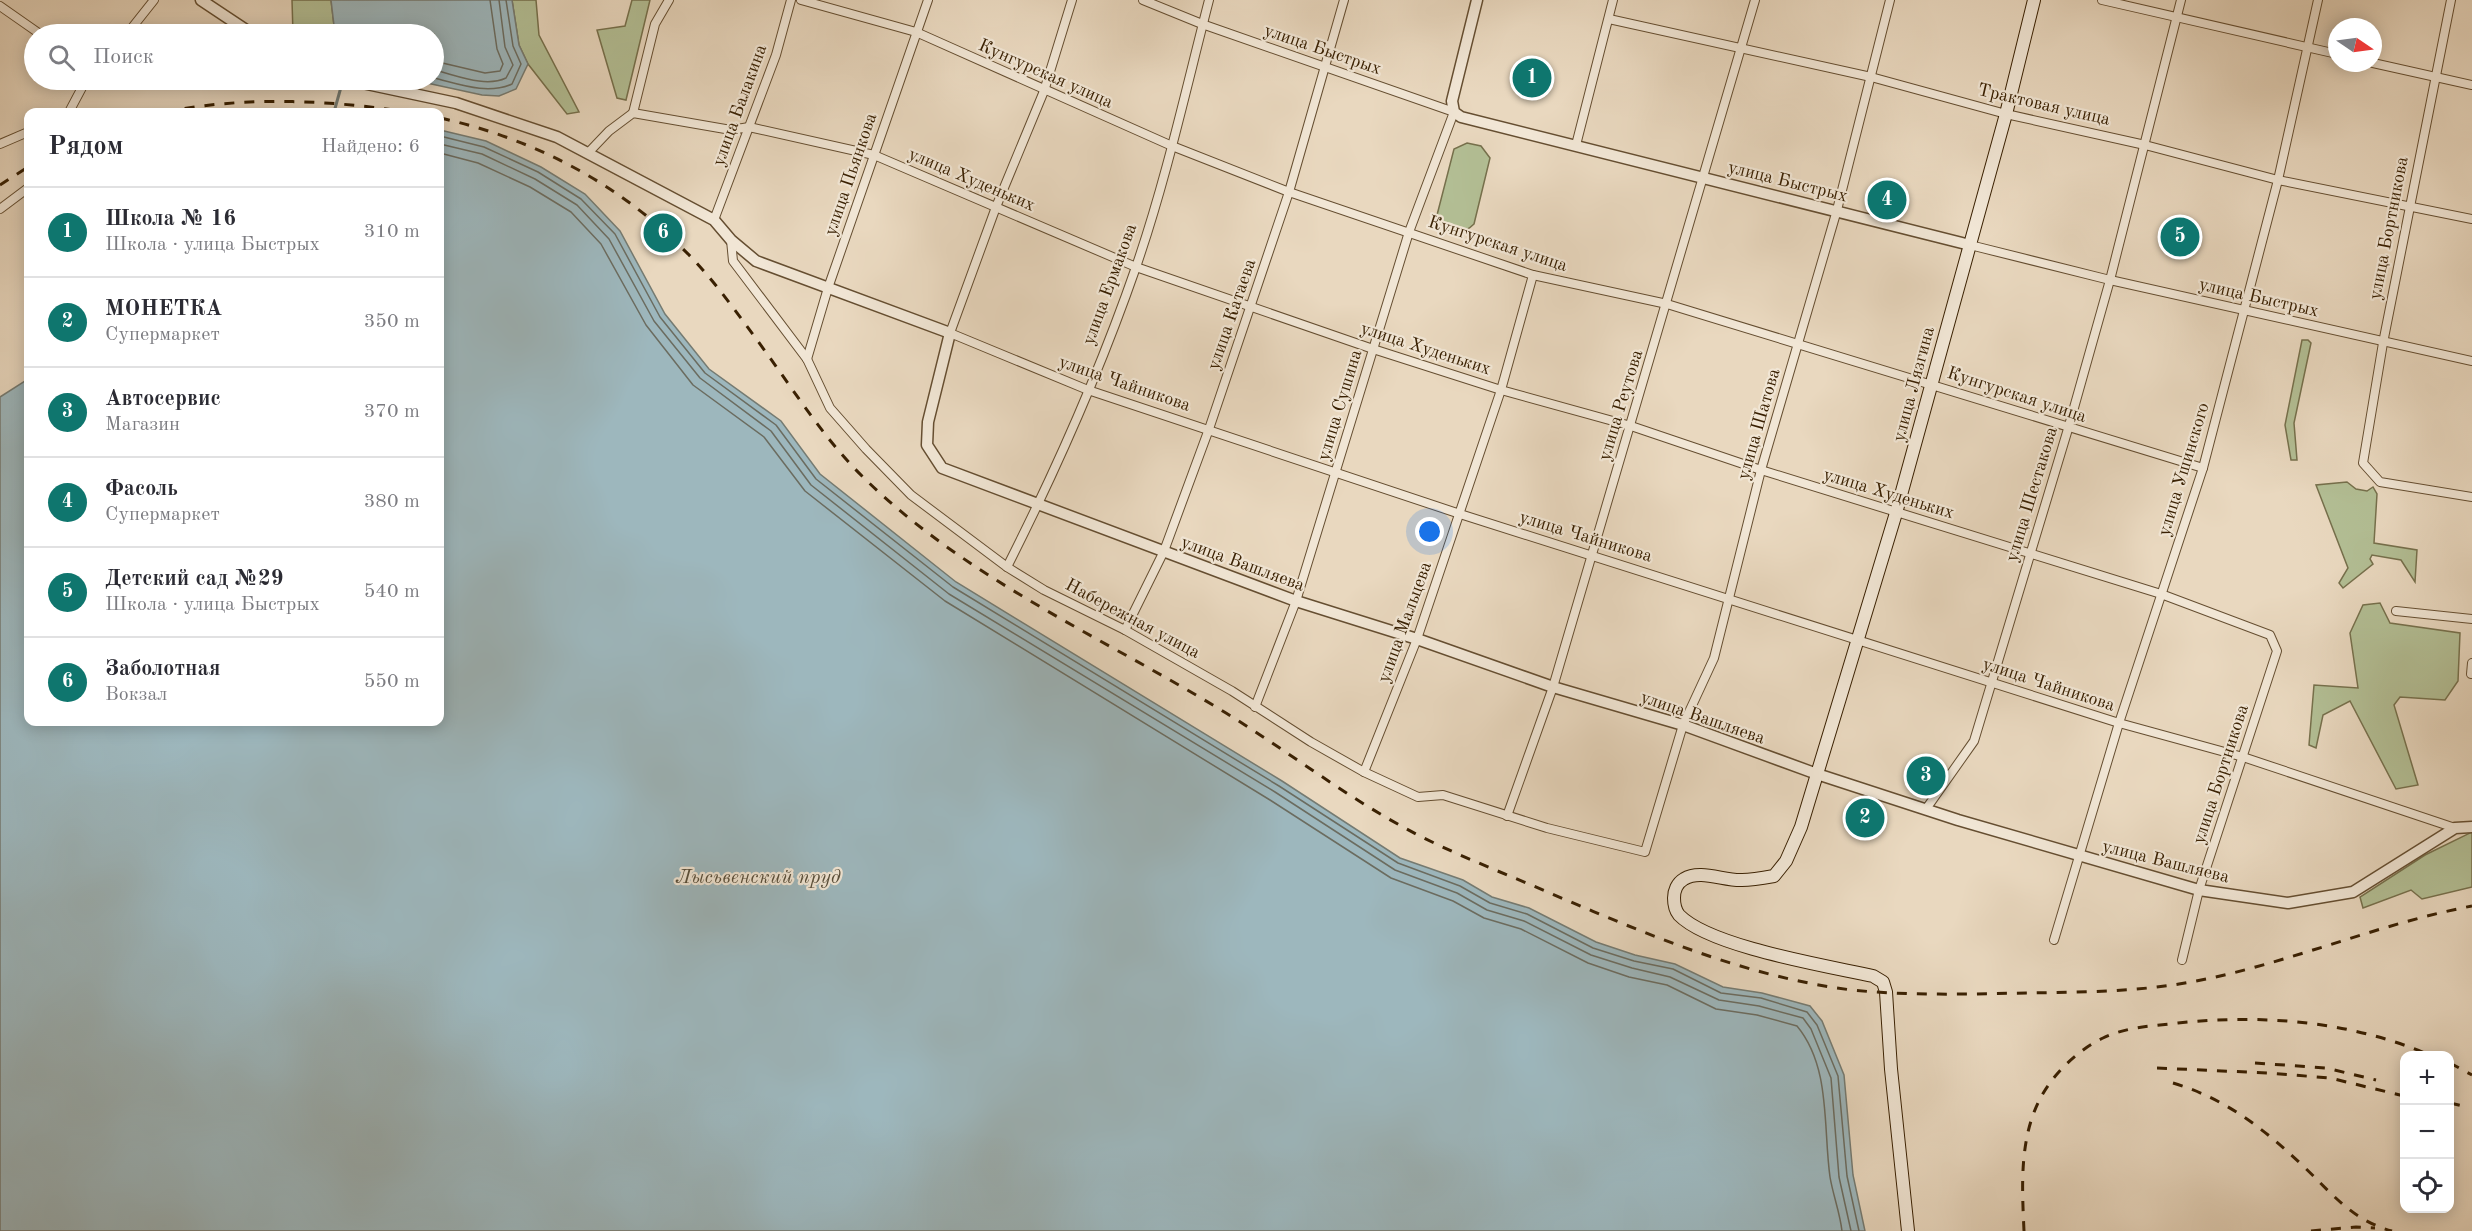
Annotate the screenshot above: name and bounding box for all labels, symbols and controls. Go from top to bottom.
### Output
north arrow [2328,18,2382,72]
street label: улица Быстрых [1262,21,1384,78]
search box [24,24,444,90]
street label: Кунгурская улица [975,36,1116,112]
icon: search [45,41,78,74]
street label: улица Балакина [710,42,770,169]
text: Поиск [93,46,154,68]
pin: 1 [1512,56,1552,100]
street label: Трактовая улица [1976,81,2112,129]
street label: улица Пьянкова [822,111,880,238]
text: Рядом [48,134,123,160]
text: Найдено: 6 [321,137,420,157]
street label: улица Худеньких [906,145,1038,215]
street label: улица Бортникова [2366,155,2412,301]
street label: улица Быстрых [1726,158,1849,206]
pin: 4 [1868,178,1906,222]
text: Школа № 16 [105,208,236,230]
pin: 6 [644,210,682,256]
street label: Кунгурская улица [1426,213,1570,275]
pin: 5 [2160,214,2200,260]
street label: улица Ермакова [1080,221,1140,347]
text: 1 [62,222,73,242]
text: 310 m [364,222,420,242]
text: Школа · улица Быстрых [105,235,320,255]
street label: улица Катаева [1205,256,1259,372]
street label: улица Быстрых [2197,275,2321,321]
text: МОНЕТКА [105,298,222,320]
text: 2 [62,312,73,332]
text: 350 m [364,312,420,332]
street label: улица Худеньких [1358,319,1493,378]
text: Супермаркет [105,325,220,345]
street label: улица Лязгина [1890,325,1938,444]
street label: улица Сушина [1315,348,1365,463]
street label: улица Реутова [1596,348,1646,463]
street label: улица Чайникова [1057,353,1193,415]
street label: Кунгурская улица [1945,364,2089,426]
street label: улица Шатова [1734,367,1783,482]
text: Автосервис [105,388,221,410]
street label: улица Ушинского [2155,400,2213,538]
text: 3 [62,402,73,422]
text: 370 m [364,402,420,422]
text: Магазин [105,415,180,435]
street label: улица Шестакова [2003,425,2061,564]
street label: улица Худеньких [1821,465,1956,522]
text: Фасоль [105,478,178,500]
text: 4 [62,492,73,512]
text: 380 m [364,492,420,512]
text: Супермаркет [105,505,220,525]
street label: улица Чайникова [1517,508,1654,566]
your location [1415,517,1444,546]
street label: улица Вашляева [1178,533,1307,595]
street label: улица Мальцева [1375,559,1435,685]
text: Детский сад №29 [105,568,284,590]
street label: Набережная улица [1062,576,1203,662]
text: 5 [62,582,73,602]
text: 540 m [364,582,420,602]
text: Школа · улица Быстрых [105,595,320,615]
street label: улица Чайникова [1980,655,2117,715]
text: Заболотная [105,658,220,680]
text: 6 [62,672,73,692]
text: 550 m [364,672,420,692]
text: Вокзал [105,685,167,705]
street label: улица Вашляева [1638,688,1767,748]
street label: улица Бортникова [2190,702,2252,846]
pin: 3 [1906,754,1946,798]
pin: 2 [1846,796,1884,840]
street label: улица Вашляева [2100,837,2231,886]
water label: Лысьвенский пруд [675,868,841,888]
map controls [2400,1051,2454,1213]
button: + [2400,1051,2454,1105]
button: − [2400,1105,2454,1159]
button: locate [2400,1159,2454,1213]

